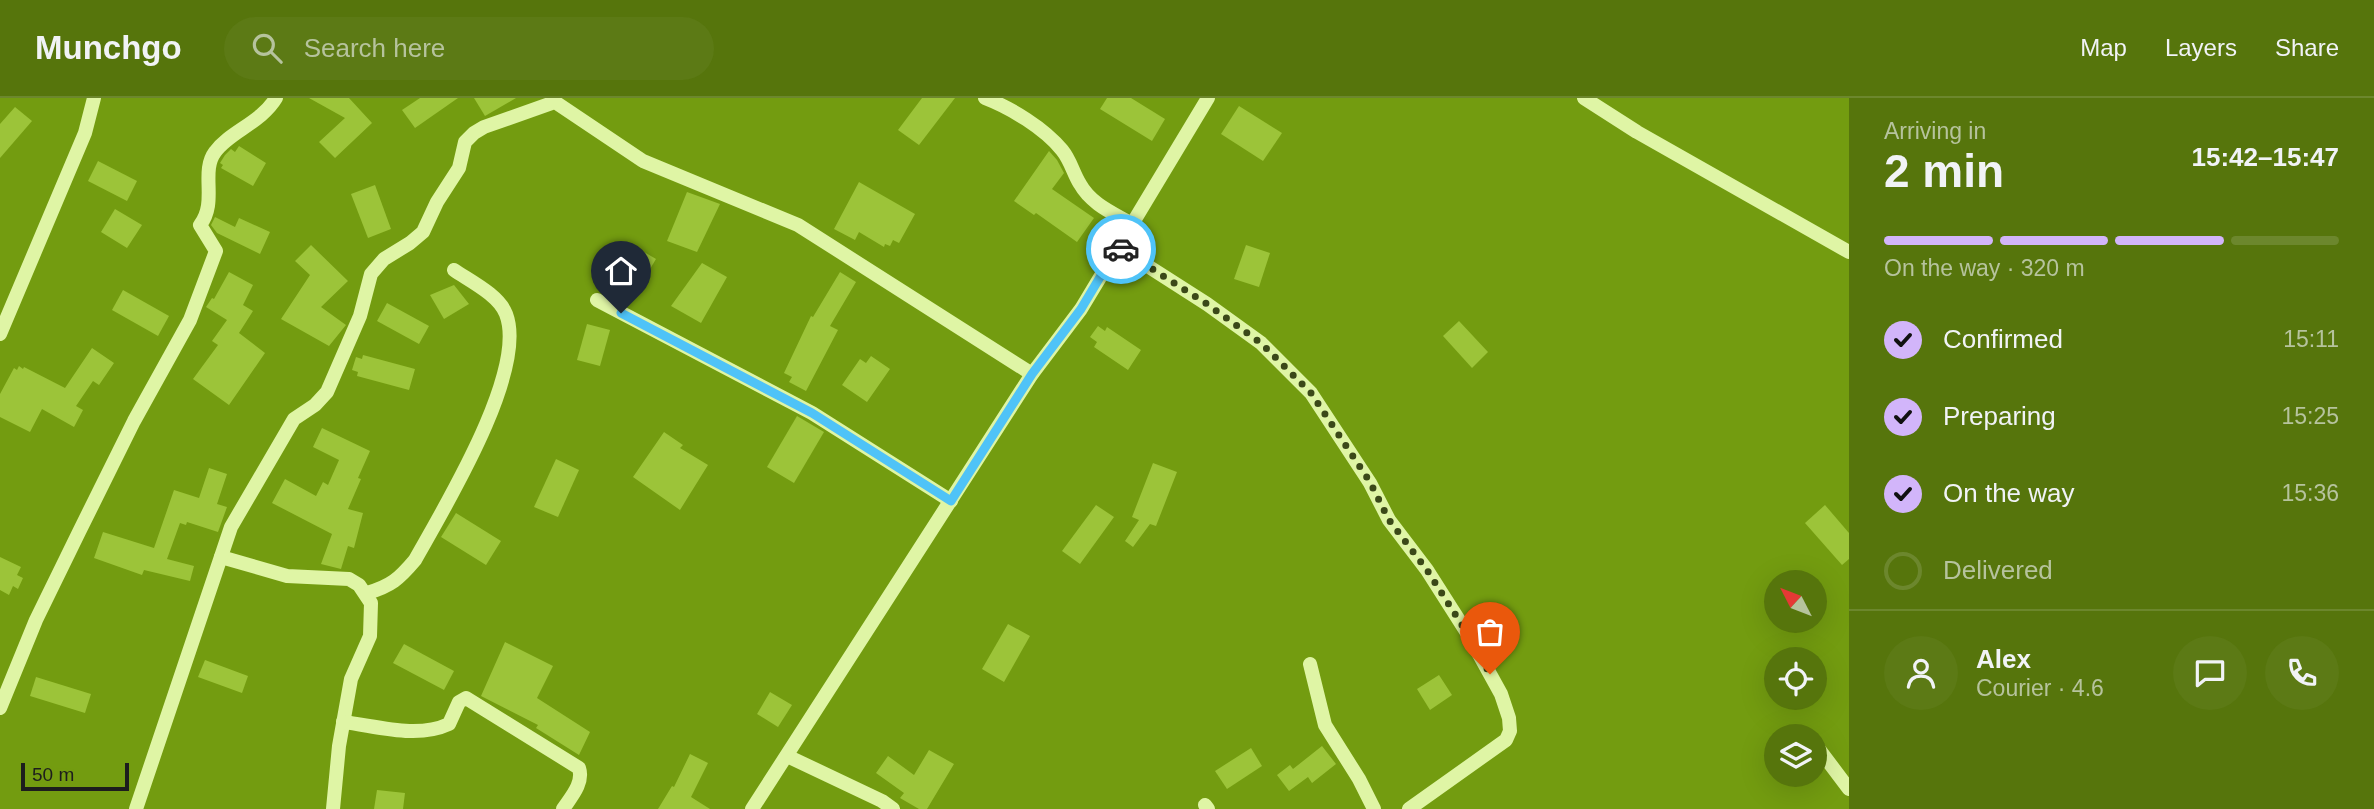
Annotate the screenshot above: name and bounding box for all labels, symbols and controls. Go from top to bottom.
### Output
search box [224,17,714,80]
text: Munchgo [35,29,182,66]
icon: search [248,29,286,67]
text: Search here [304,33,445,63]
text: Map [2080,34,2127,61]
text: Layers [2165,34,2237,61]
text: Share [2275,34,2339,61]
text: Arriving in [1884,118,1986,144]
text: 15:42–15:47 [2192,142,2339,172]
text: 2 min [1884,145,2004,197]
courier [1086,214,1156,284]
icon: car [1102,230,1140,268]
pin [591,241,651,313]
icon: home [602,252,640,290]
text: On the way · 320 m [1884,255,2085,281]
icon: check [1884,321,1922,359]
text: Confirmed [1943,324,2063,354]
text: 15:11 [2283,326,2339,352]
icon: check [1884,398,1922,436]
text: Preparing [1943,401,2056,431]
text: 15:25 [2281,403,2339,429]
icon: check [1884,475,1922,513]
text: On the way [1943,478,2075,508]
text: 15:36 [2281,480,2339,506]
text: Delivered [1943,555,2053,585]
north arrow [1764,570,1827,634]
map controls [1764,570,1827,787]
pin [1460,602,1520,674]
icon: bag [1471,613,1509,651]
button: person [1884,636,1958,710]
button: chat [2173,636,2247,710]
button: phone [2265,636,2339,710]
text: Alex [1976,644,2031,674]
button: locate [1764,647,1827,710]
text: Courier · 4.6 [1976,675,2104,701]
button: layers [1764,724,1827,787]
scale bar [21,760,130,792]
text: 50 m [32,764,74,785]

